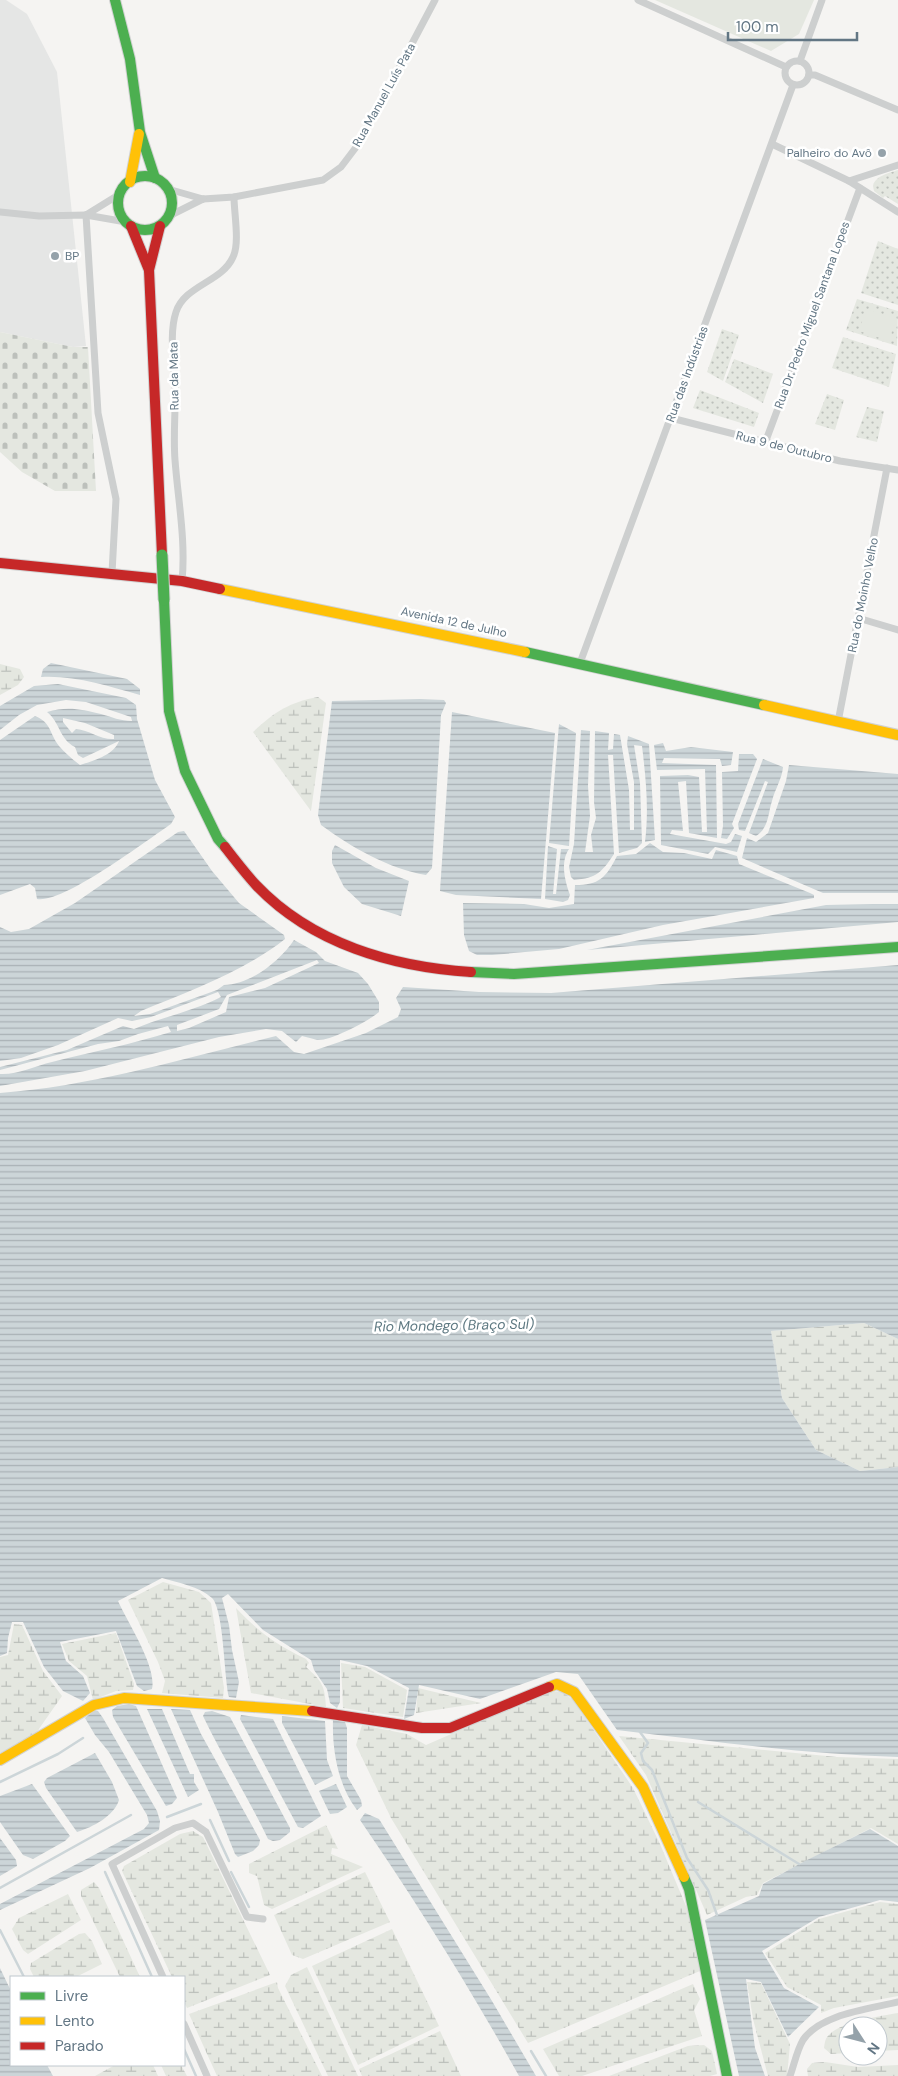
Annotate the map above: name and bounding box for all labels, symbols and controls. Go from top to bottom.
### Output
scale bar [728,10,857,42]
text: 100 m [736,17,779,37]
street label: Rua Manuel Luís Pata [349,40,419,150]
place label: Palheiro do Avô [787,145,872,161]
marker: Palheiro do Avô [876,147,888,159]
street label: Rua Dr. Pedro Miguel Santana Lopes [771,219,853,411]
place label: BP [65,248,79,264]
marker: BP [49,250,61,262]
street label: Rua das Indústrias [662,324,712,424]
street label: Rua da Mata [165,342,183,410]
street label: Rua 9 de Outubro [734,427,834,467]
street label: Rua do Moinho Velho [844,536,882,654]
street label: Avenida 12 de Julho [399,603,509,641]
water label: Rio Mondego (Braço Sul) [374,1315,534,1335]
legend [10,1976,185,2066]
text: Livre [55,1986,88,2006]
text: Lento [55,2011,94,2031]
north arrow [838,2016,888,2066]
text: Parado [55,2036,104,2056]
text: N [863,2039,884,2058]

